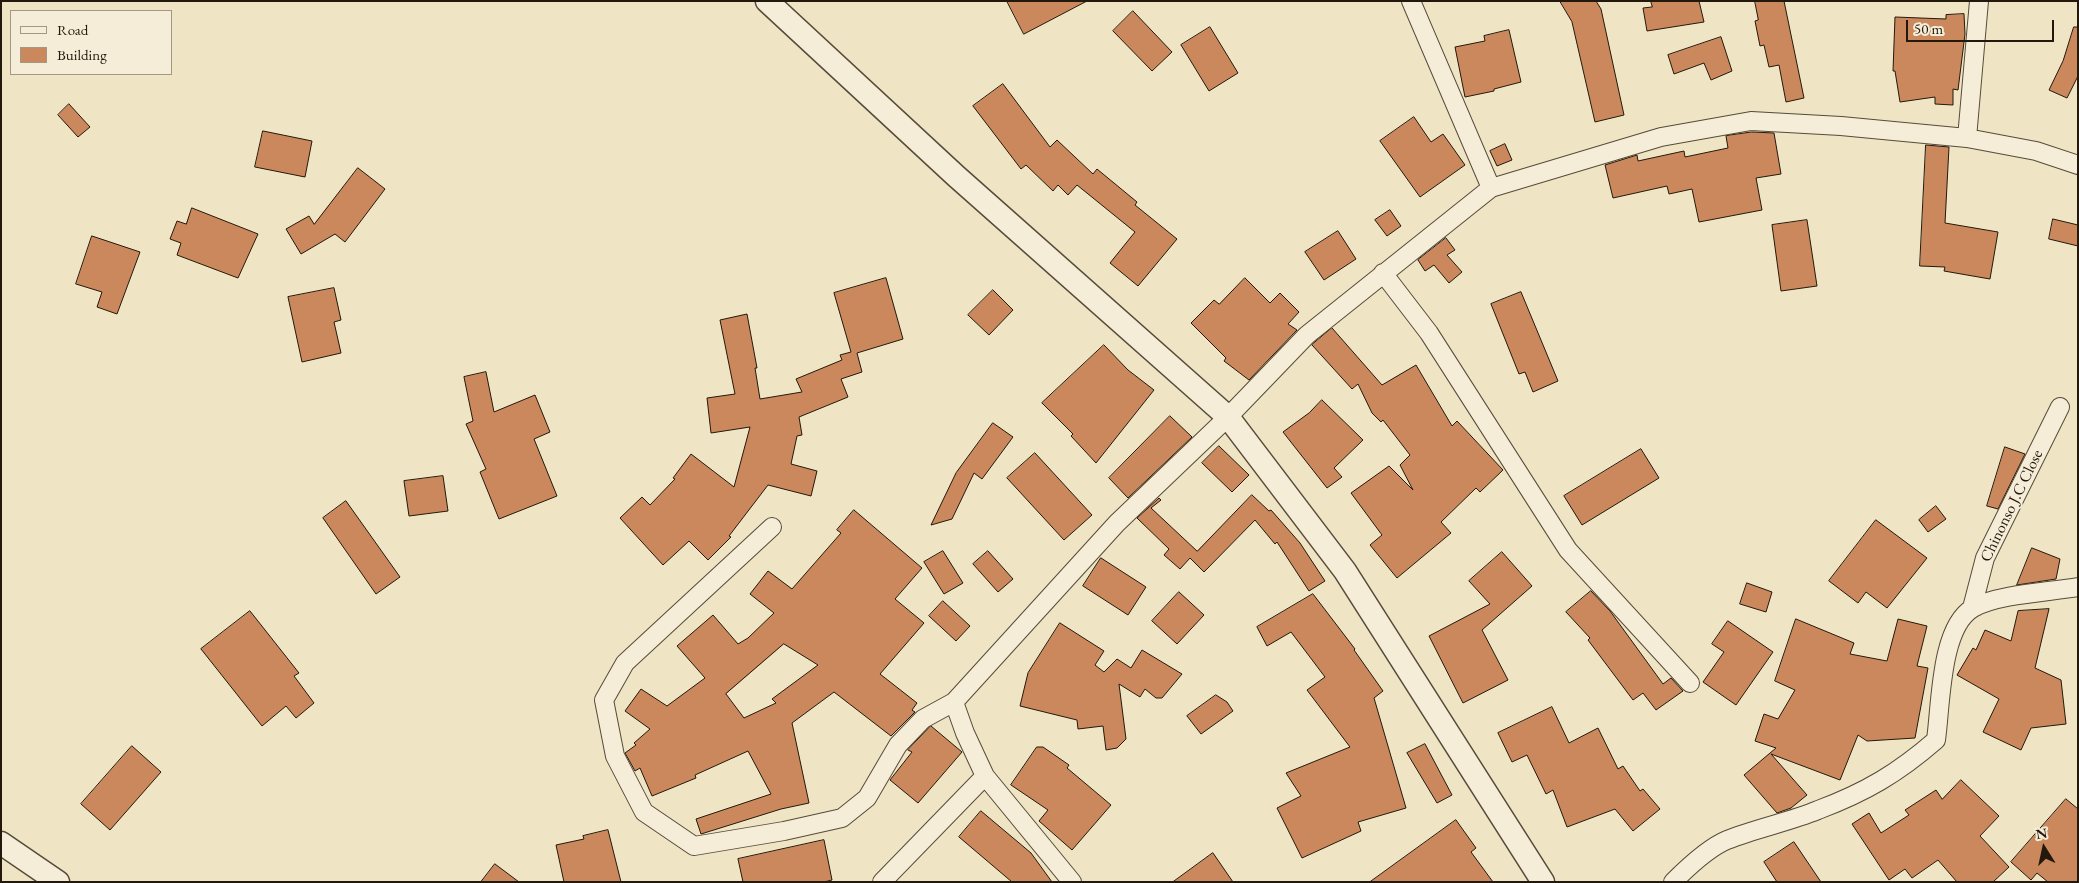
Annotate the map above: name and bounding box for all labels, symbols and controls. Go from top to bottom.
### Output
legend [10,10,172,75]
scale bar [1909,10,2056,42]
text: 50 m [1914,19,1943,38]
text: Road [57,20,88,39]
text: Building [57,45,107,64]
street label: Chinonso J.C Close [1977,447,2047,565]
north arrow [2019,823,2069,873]
text: N [2034,823,2049,843]

